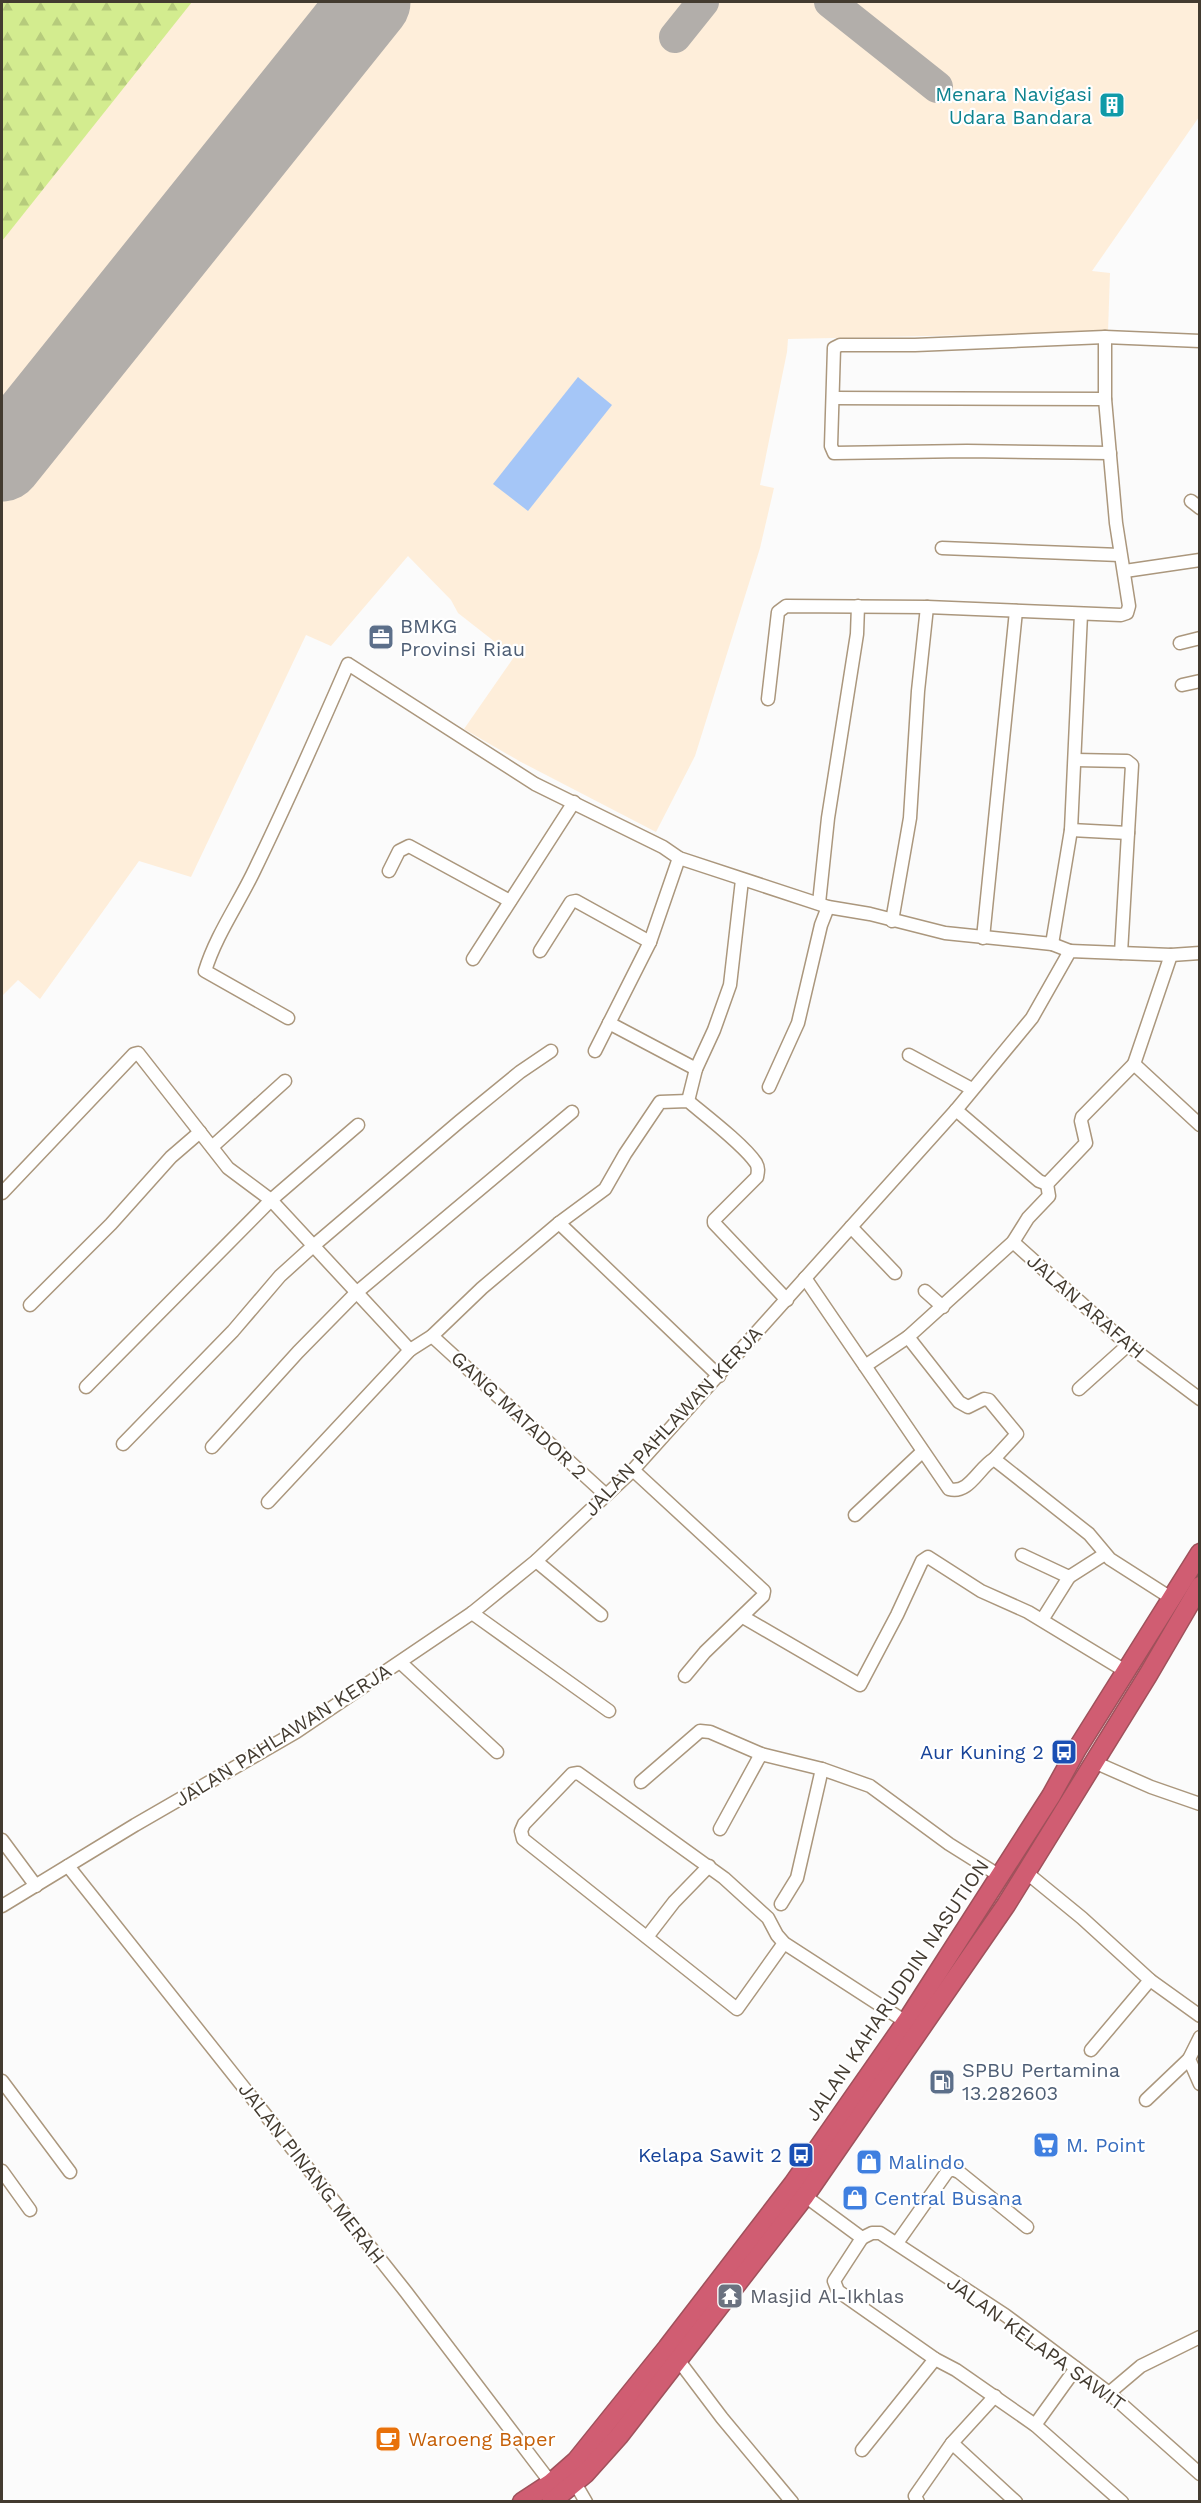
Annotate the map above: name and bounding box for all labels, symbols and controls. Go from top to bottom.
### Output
place label: Menara Navigasi Udara Bandara [935,82,1092,129]
building icon: Menara Navigasi Udara Bandara [1097,90,1127,120]
place label: BMKG Provinsi Riau [400,614,525,661]
office icon: BMKG Provinsi Riau [366,622,396,652]
street label: JALAN ARAFAH [1022,1248,1150,1364]
street label: JALAN PAHLAWAN KERJA [579,1321,767,1521]
street label: GANG MATADOR 2 [446,1346,592,1484]
street label: JALAN PAHLAWAN KERJA [170,1658,396,1812]
bus stop icon: Aur Kuning 2 [1049,1737,1079,1767]
place label: Aur Kuning 2 [920,1740,1044,1764]
street label: JALAN KAHARUDDIN NASUTION [800,1854,994,2126]
place label: SPBU Pertamina 13.282603 [962,2058,1120,2105]
fuel station icon: SPBU Pertamina 13.282603 [927,2067,957,2097]
street label: JALAN PINANG MERAH [234,2077,390,2269]
supermarket icon: M. Point [1031,2130,1061,2160]
place label: M. Point [1066,2133,1146,2157]
bus stop icon: Kelapa Sawit 2 [786,2140,816,2170]
place label: Kelapa Sawit 2 [638,2143,782,2167]
shop icon: Malindo [854,2147,884,2177]
place label: Malindo [888,2150,965,2174]
shop icon: Central Busana [840,2183,870,2213]
place label: Central Busana [874,2186,1022,2210]
street label: JALAN KELAPA SAWIT [942,2270,1130,2416]
temple icon: Masjid Al-Ikhlas [715,2281,745,2311]
place label: Masjid Al-Ikhlas [750,2284,904,2308]
cafe icon: Waroeng Baper [373,2424,403,2454]
place label: Waroeng Baper [408,2427,556,2451]

